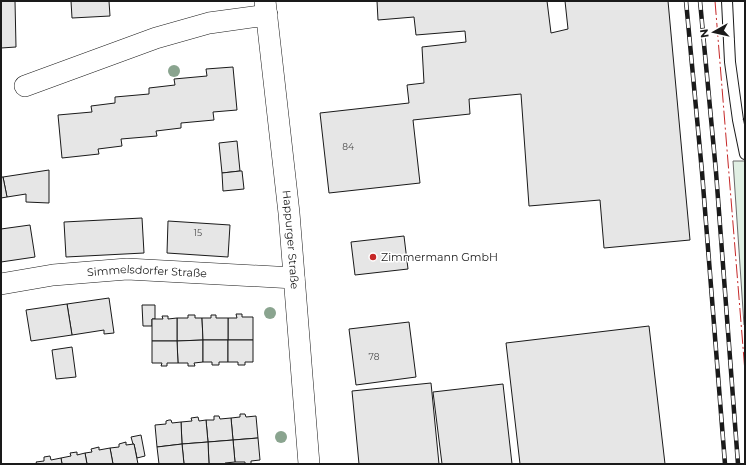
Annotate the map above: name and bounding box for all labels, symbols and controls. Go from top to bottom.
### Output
north arrow [694,12,734,52]
text: N [697,28,712,39]
house number: 84 [342,141,354,152]
street label: Happurger Straße [279,189,302,290]
house number: 15 [194,227,202,238]
place label: Zimmermann GmbH [381,250,498,264]
marker: Zimmermann GmbH [368,252,378,262]
street label: Simmelsdorfer Straße [86,262,208,280]
house number: 78 [369,351,380,362]

